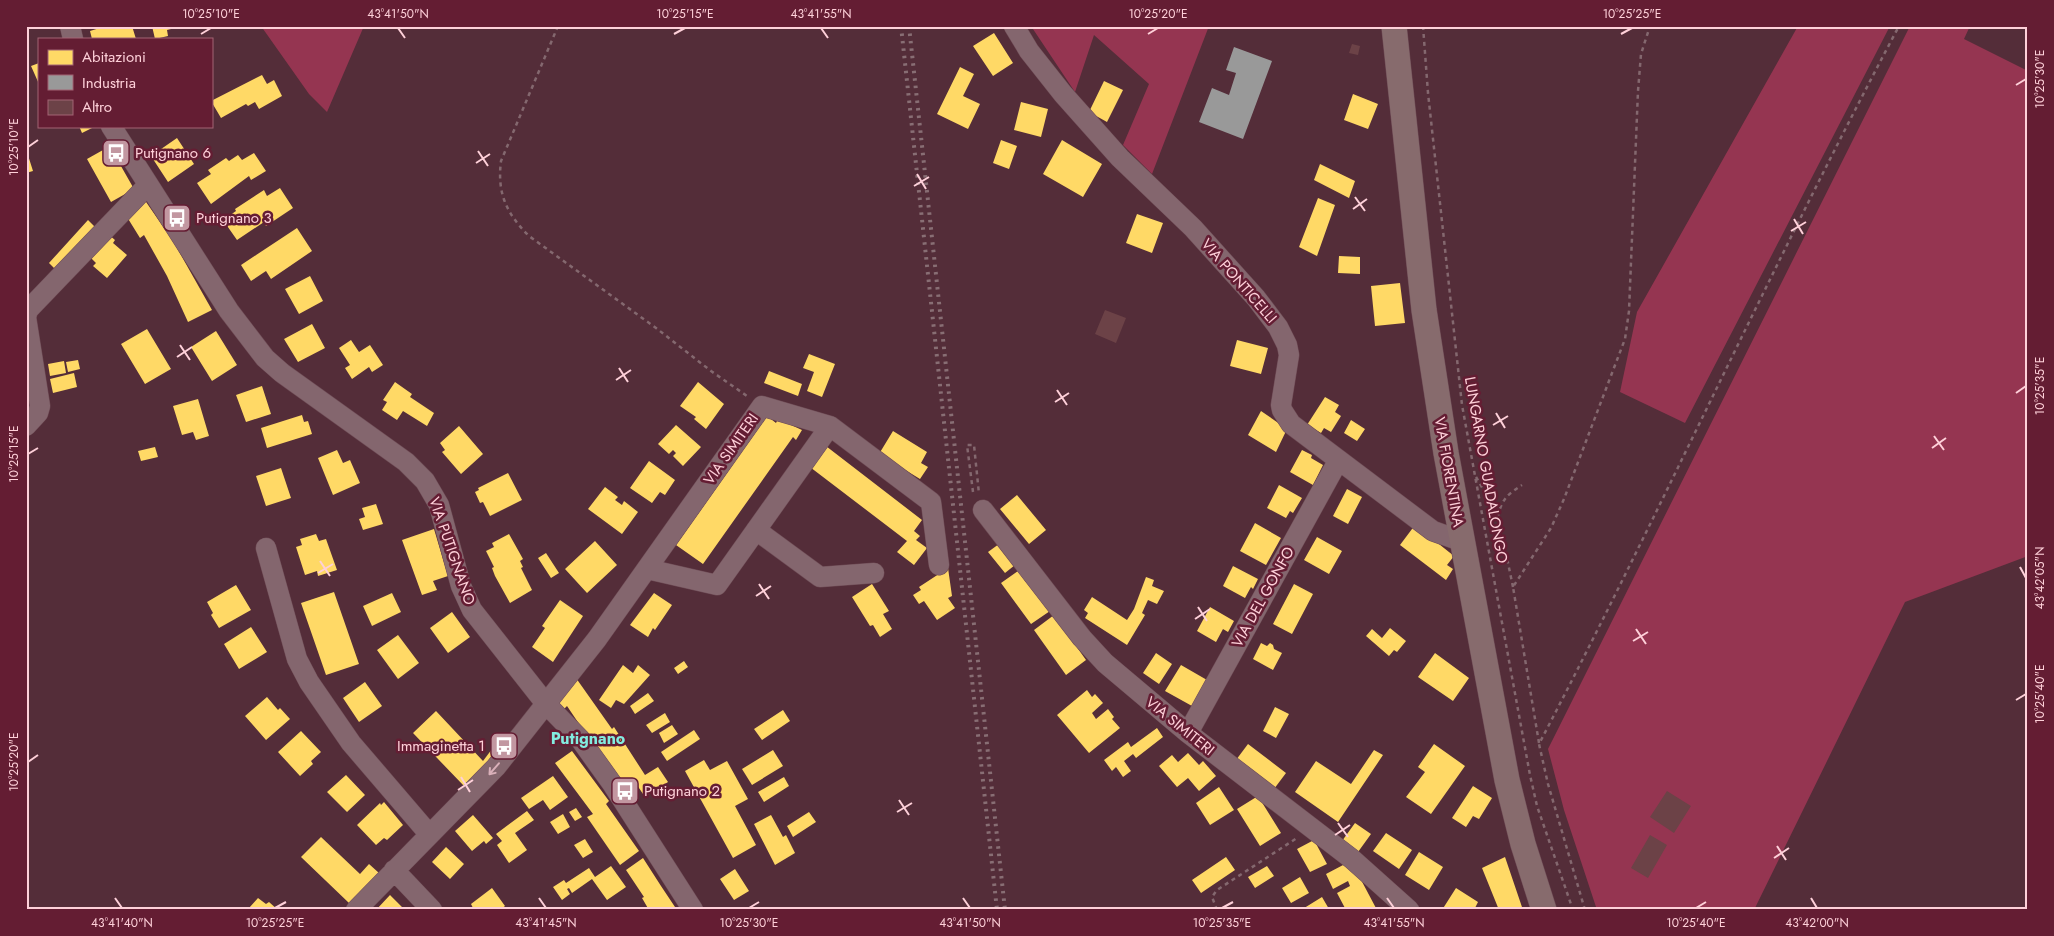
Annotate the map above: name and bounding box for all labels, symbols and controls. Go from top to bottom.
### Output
text: 10°25'10"E [182,5,240,23]
text: 43°41'50"N [367,5,429,23]
text: 10°25'15"E [656,5,714,23]
text: 43°41'55"N [790,5,852,23]
text: 10°25'20"E [1128,5,1188,23]
text: 10°25'25"E [1603,5,1661,23]
legend [38,38,212,128]
text: Abitazioni [82,46,146,68]
text: 10°25'30"E [2031,50,2049,108]
text: Industria [82,72,136,94]
text: Altro [82,96,112,118]
text: 10°25'10"E [5,118,23,176]
bus stop icon: Putignano 6 [101,138,131,168]
place label: Putignano 6 [135,142,211,164]
bus stop icon: Putignano 3 [162,203,192,233]
place label: Putignano 3 [196,207,272,229]
street label: VIA PONTICELLI [1196,234,1282,328]
text: 10°25'35"E [2031,357,2049,415]
street label: LUNGARNO GUADALONGO [1459,375,1513,565]
street label: VIA SIMITERI [698,409,764,489]
street label: VIA FIORENTINA [1428,415,1470,529]
text: 10°25'15"E [5,425,23,483]
street label: VIA PUTIGNANO [423,494,481,608]
street label: VIA DEL GONFO [1226,543,1300,651]
text: 43°42'05"N [2031,547,2049,609]
text: 10°25'40"E [2031,664,2049,724]
street label: VIA SIMITERI [1141,691,1219,761]
district label: Putignano [551,727,625,750]
bus stop icon: Immaginetta 1 [489,731,519,761]
text: 10°25'20"E [5,732,23,792]
place label: Immaginetta 1 [397,735,485,757]
one-way arrow [488,763,499,776]
bus stop icon: Putignano 2 [610,776,640,806]
place label: Putignano 2 [644,780,720,802]
text: 43°41'40"N [91,914,153,932]
text: 10°25'25"E [246,914,304,932]
text: 43°41'45"N [515,914,577,932]
text: 10°25'30"E [720,914,778,932]
text: 43°41'50"N [939,914,1001,932]
text: 10°25'35"E [1193,914,1251,932]
text: 43°41'55"N [1363,914,1425,932]
text: 10°25'40"E [1666,914,1726,932]
text: 43°42'00"N [1785,914,1849,932]

